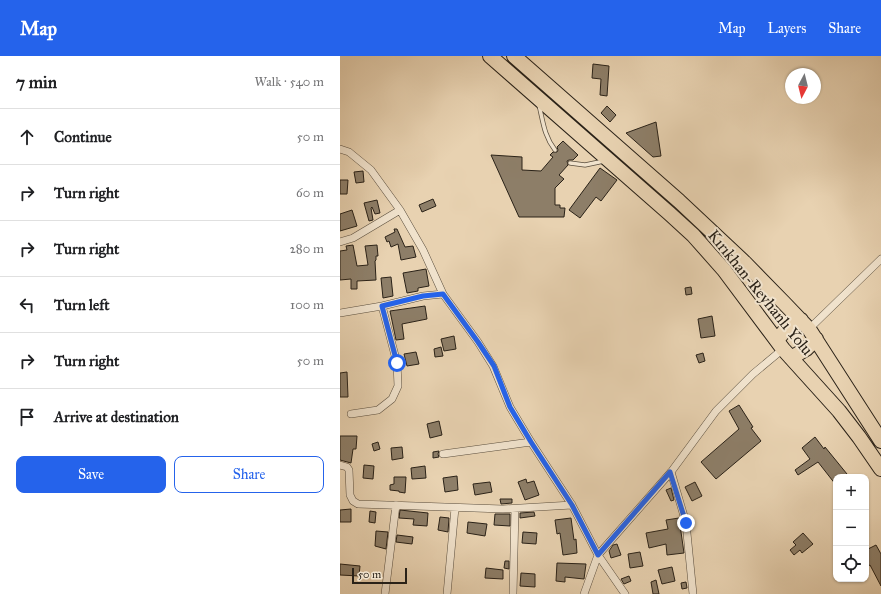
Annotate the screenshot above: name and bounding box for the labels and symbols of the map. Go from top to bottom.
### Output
north arrow [785,68,821,104]
street label: Kırıkhan-Reyhanlı Yolu [704,226,817,359]
route start [388,354,406,372]
route end [677,514,695,532]
scale bar [352,566,407,585]

